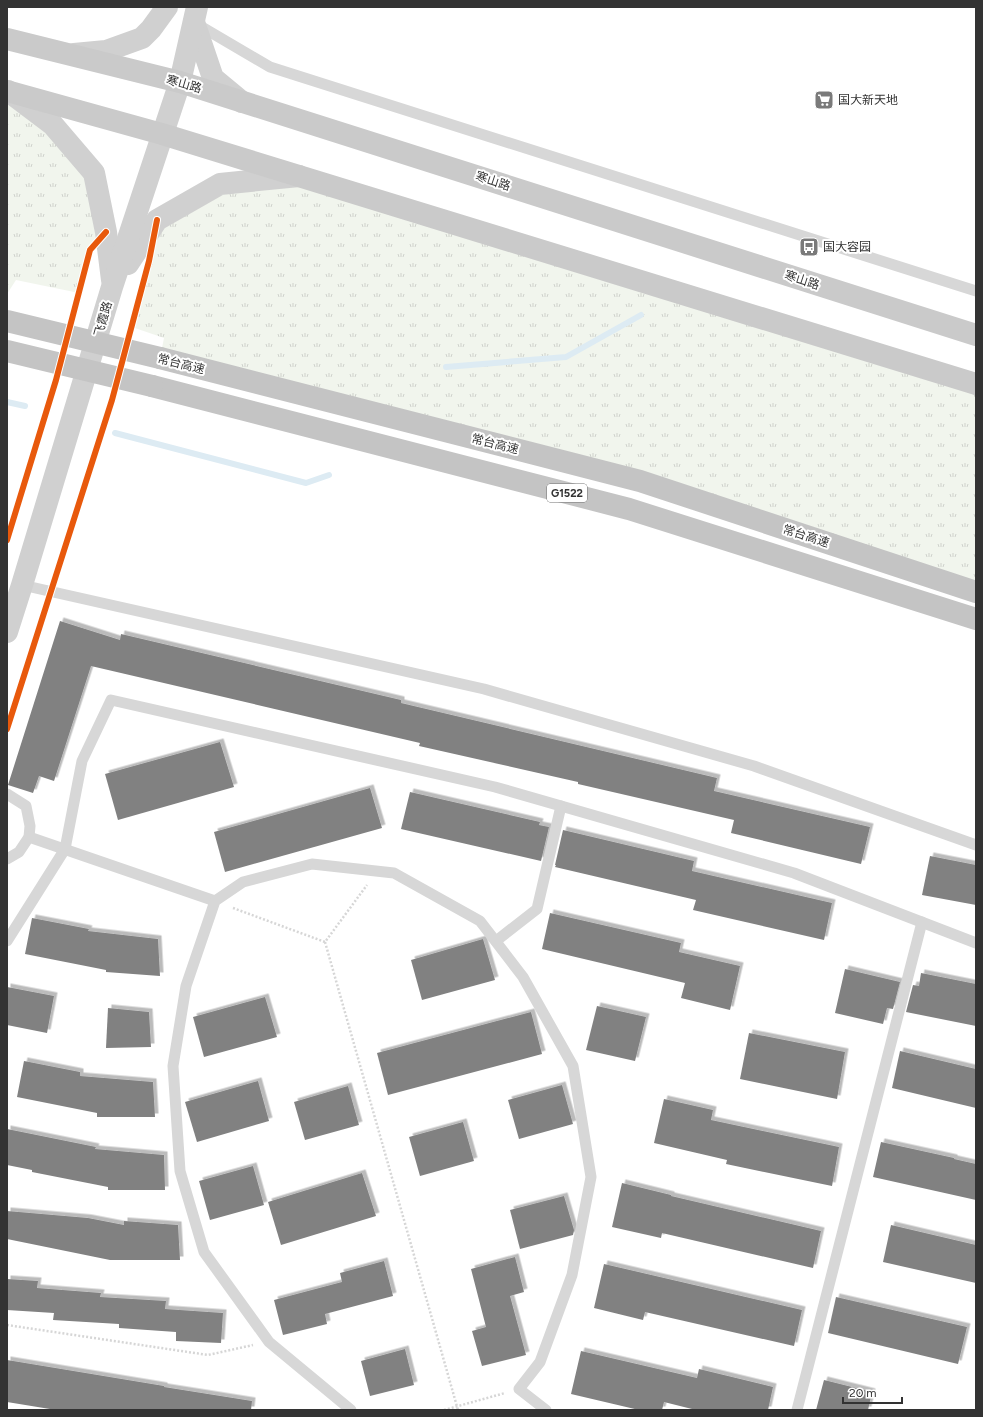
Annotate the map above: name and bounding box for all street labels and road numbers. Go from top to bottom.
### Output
street label: 寒山路 [165,72,203,96]
street label: 寒山路 [474,169,512,193]
street label: 寒山路 [783,268,821,292]
street label: 飞霞路 [91,300,115,338]
street label: 常台高速 [156,351,206,377]
street label: 常台高速 [470,431,520,457]
road number: G1522 [547,484,587,502]
street label: 常台高速 [781,522,831,550]

